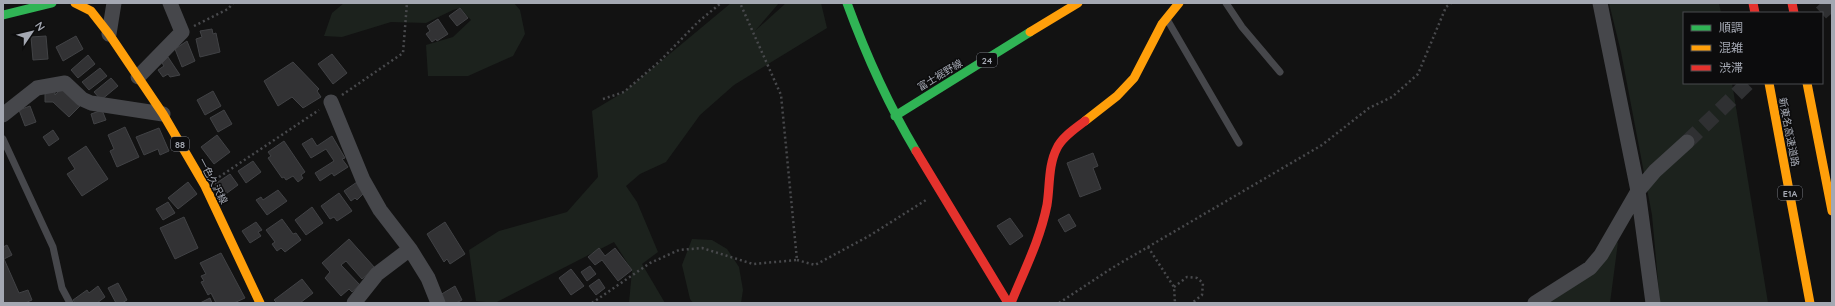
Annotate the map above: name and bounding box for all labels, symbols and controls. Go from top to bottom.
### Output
north arrow [12,12,52,52]
legend [1683,12,1823,84]
text: N [32,19,48,34]
text: 順調 [1719,20,1743,35]
text: 混雑 [1719,40,1743,55]
road number: 24 [977,53,997,67]
street label: 富士裾野線 [915,57,965,93]
text: 渋滞 [1719,60,1743,75]
street label: 新東名高速道路 [1776,96,1802,168]
road number: 88 [171,137,189,151]
street label: 一色久沢線 [196,156,230,206]
road number: E1A [1778,186,1802,200]

